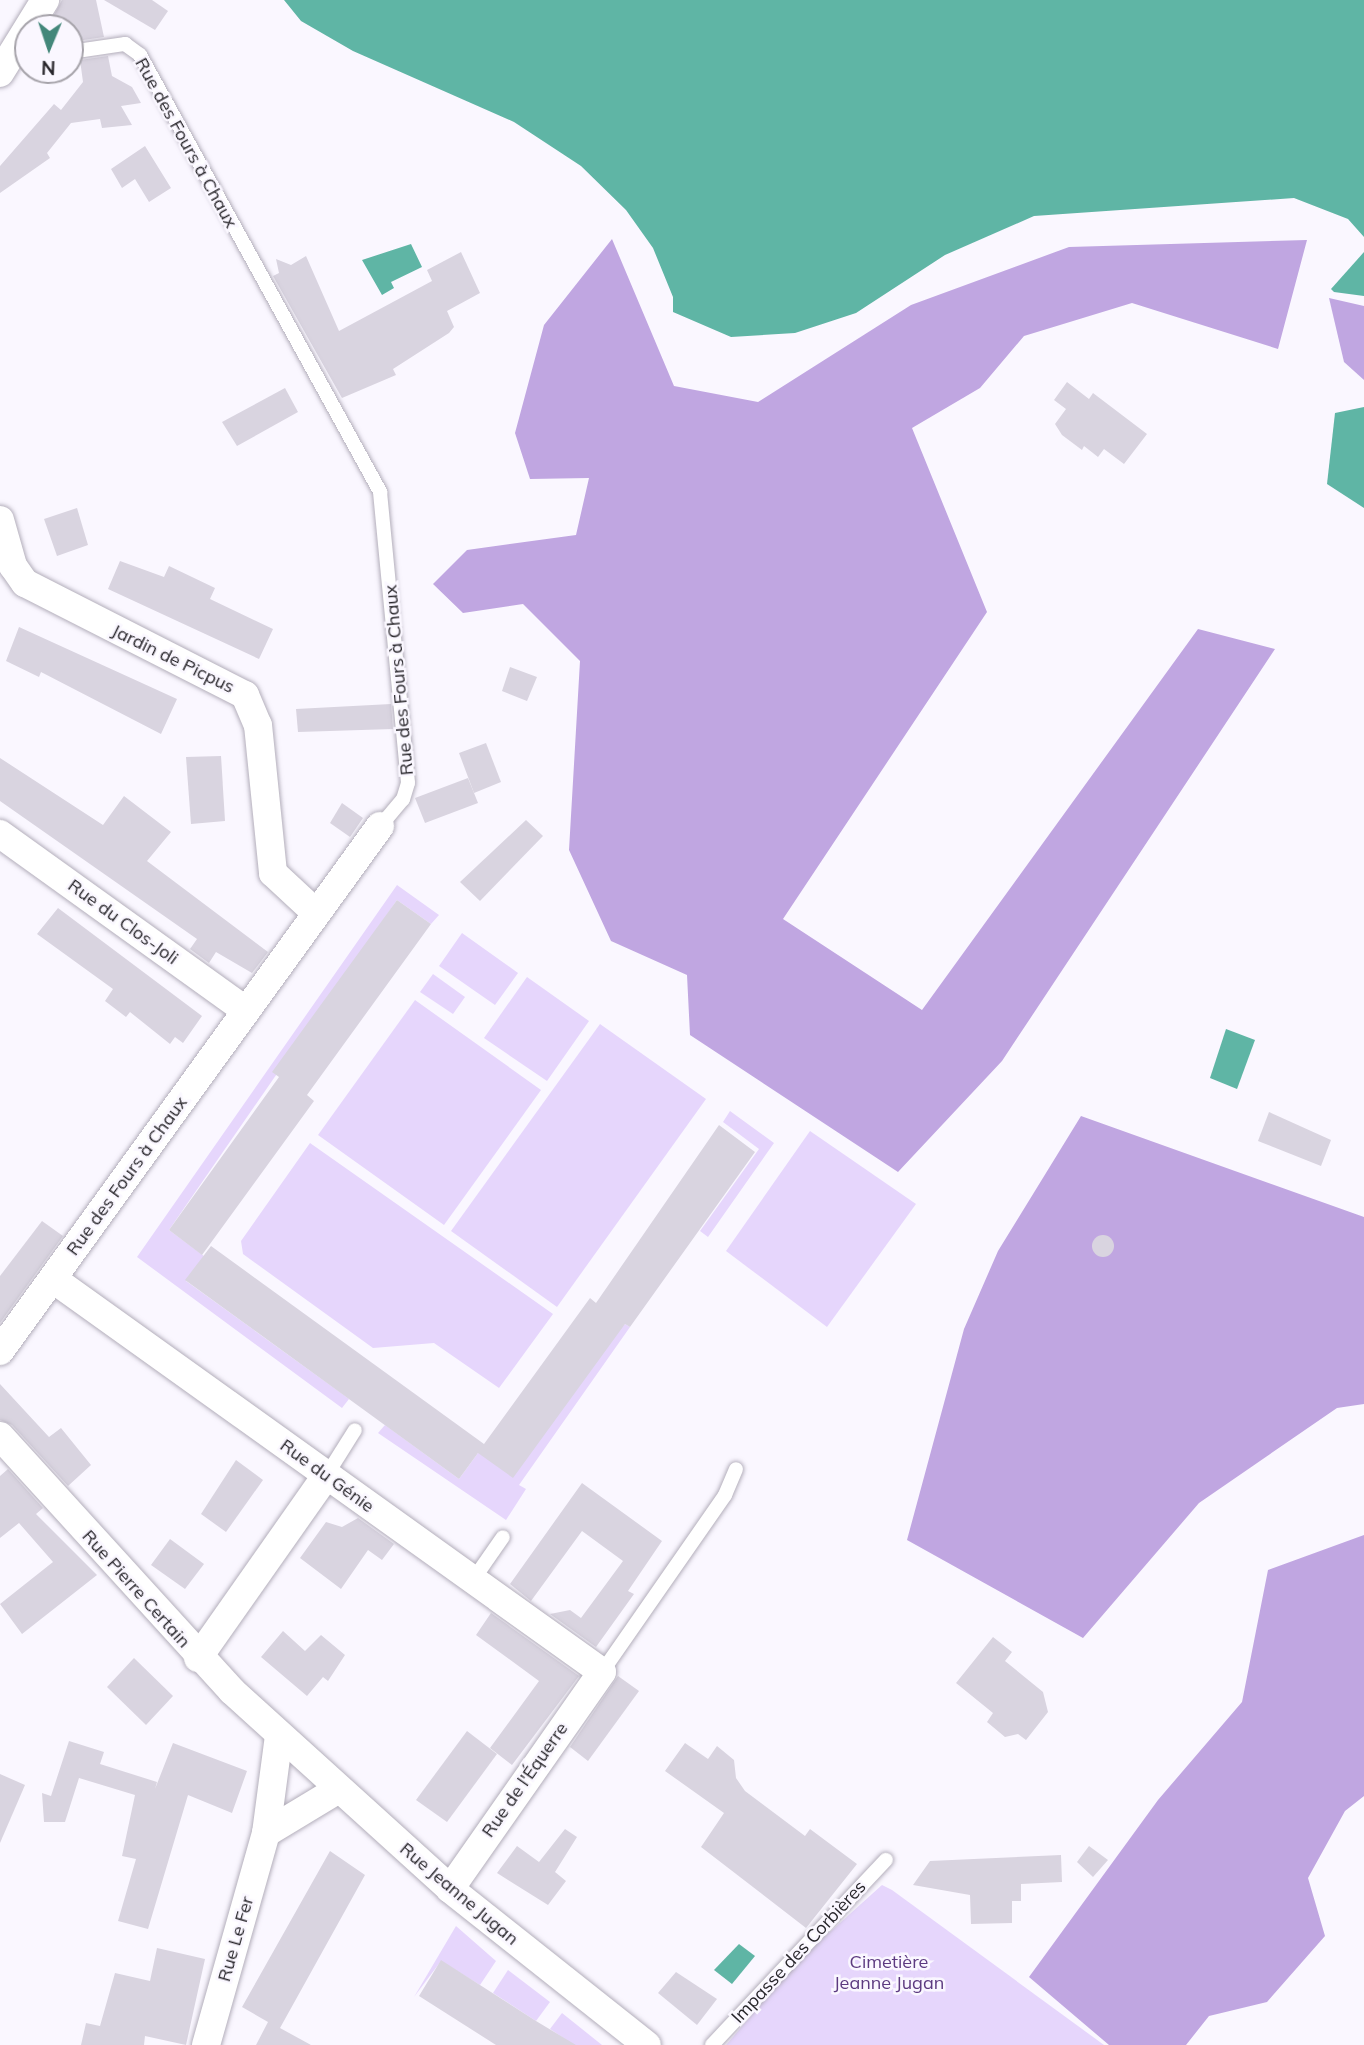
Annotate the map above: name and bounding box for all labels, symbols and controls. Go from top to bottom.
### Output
north arrow [14,14,84,84]
street label: Rue des Fours à Chaux [130,54,242,232]
text: N [41,56,56,80]
street label: Rue des Fours à Chaux [380,584,418,776]
street label: Jardin de Picpus [108,620,238,698]
street label: Rue du Clos-Joli [64,875,182,969]
street label: Rue des Fours à Chaux [62,1092,192,1260]
street label: Rue du Génie [276,1435,378,1517]
street label: Rue Pierre Certain [77,1526,195,1652]
street label: Rue de l'Équerre [477,1718,573,1842]
street label: Rue Jeanne Jugan [395,1838,523,1950]
street label: Impasse des Corbières [727,1876,871,2028]
street label: Rue Le Fer [214,1894,258,1984]
park label: Cimetière Jeanne Jugan [834,1952,944,1994]

